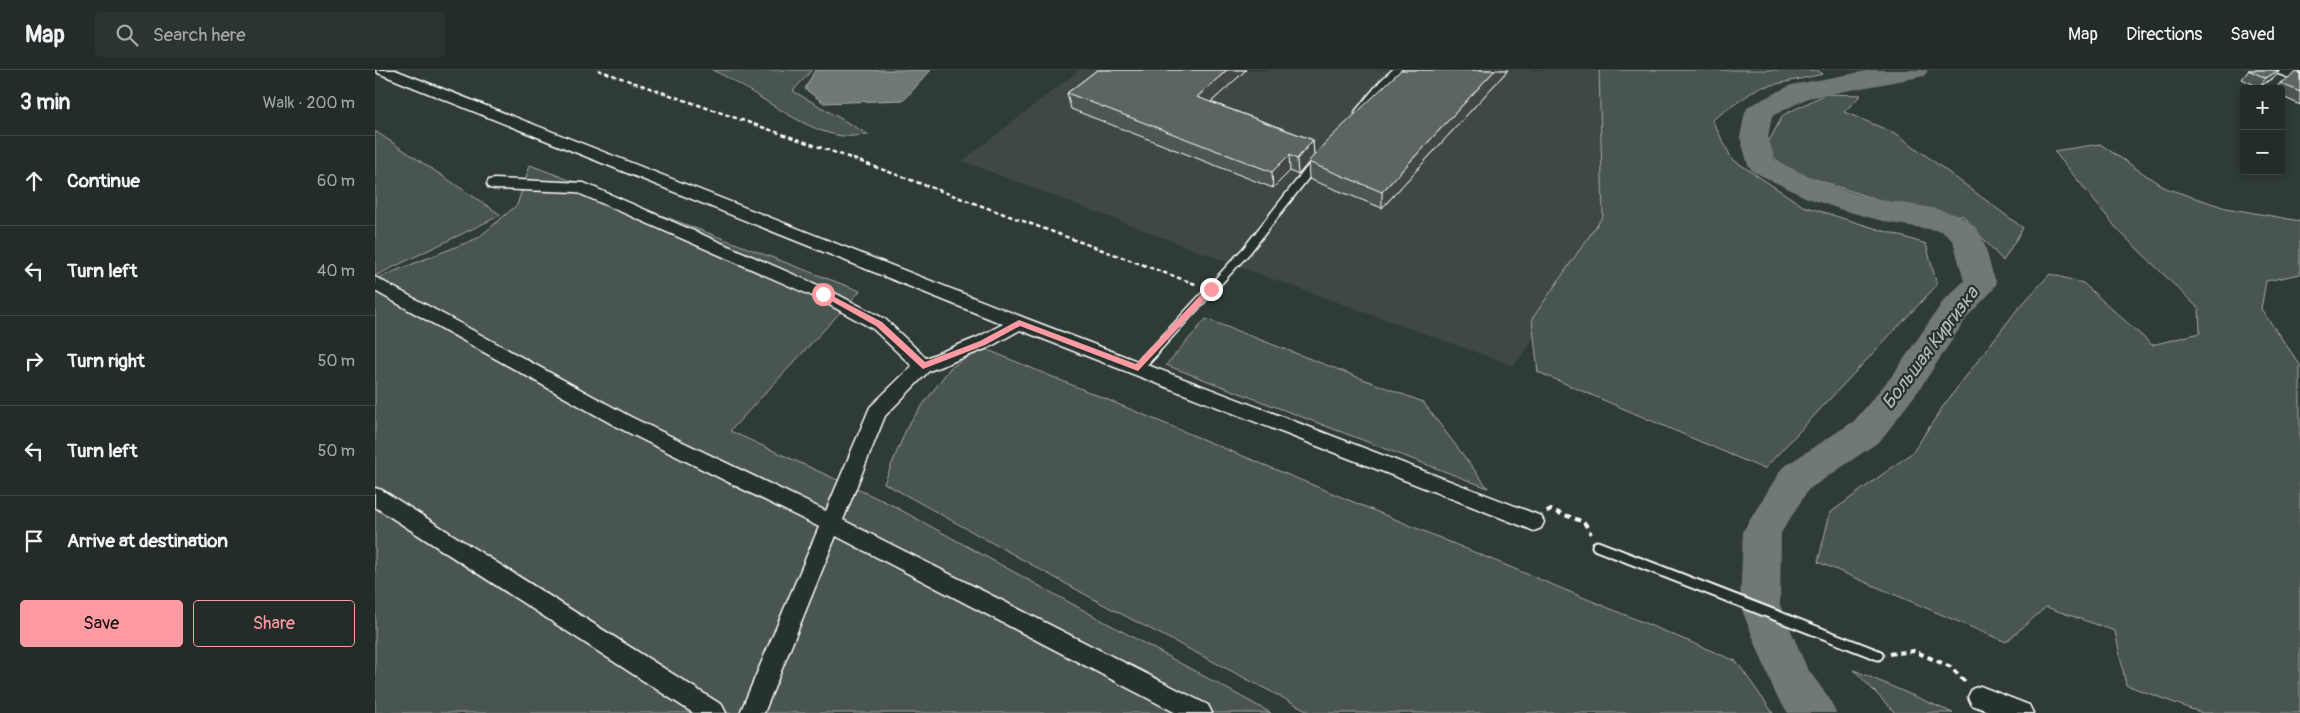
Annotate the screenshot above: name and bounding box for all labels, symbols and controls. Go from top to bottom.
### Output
search box [95,12,445,57]
text: Map [25,20,65,49]
icon: search [113,21,141,49]
text: Search here [153,23,246,47]
text: Map [2068,23,2098,46]
text: Directions [2126,23,2202,46]
text: Saved [2230,23,2275,46]
map controls [2240,85,2285,175]
button: + [2240,85,2285,130]
text: 3 min [20,89,70,116]
text: Walk · 200 m [263,93,355,113]
button: − [2240,130,2285,175]
icon: ahead [20,167,48,195]
text: Continue [67,169,140,193]
text: 60 m [317,171,355,191]
icon: left [20,257,48,285]
text: Turn left [67,259,137,283]
text: 40 m [317,261,355,281]
route end [1200,278,1223,301]
water label: Большая Киргизка [1876,281,1984,414]
route start [812,283,835,306]
icon: right [20,347,48,375]
text: Turn right [67,349,145,373]
text: 50 m [318,351,355,371]
icon: left [20,437,48,465]
text: Turn left [67,439,137,463]
text: 50 m [318,441,355,461]
icon: arrive [20,527,48,555]
text: Arrive at destination [67,529,228,553]
button: Save [20,600,183,647]
button: Share [193,600,355,647]

